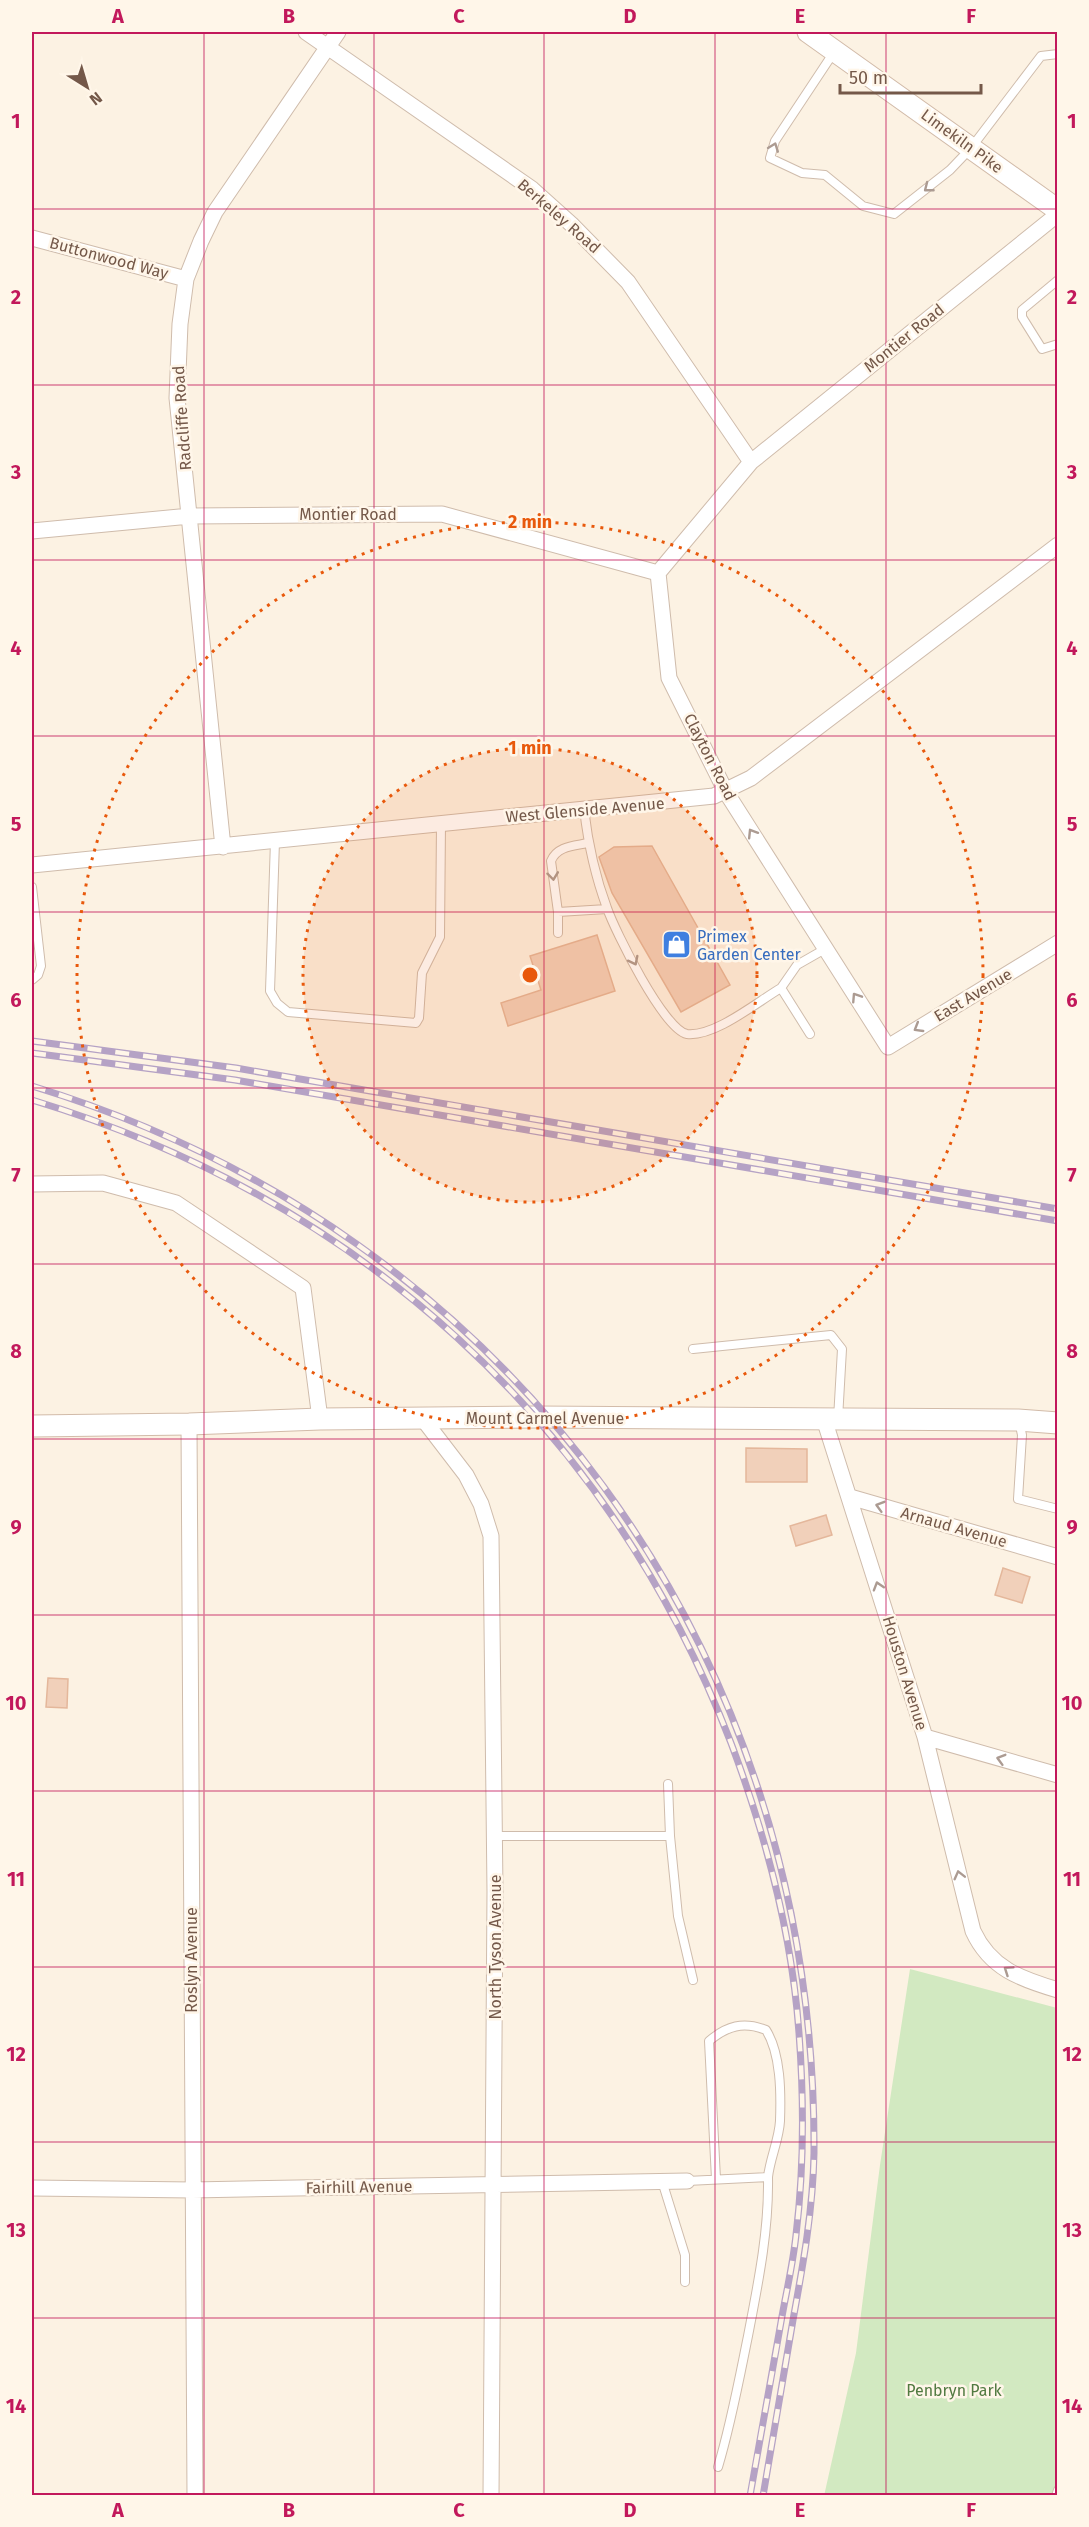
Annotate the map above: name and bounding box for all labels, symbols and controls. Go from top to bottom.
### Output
text: A [111,4,125,28]
text: B [283,4,295,28]
text: C [453,4,465,28]
text: D [623,4,637,28]
text: E [795,4,805,28]
text: F [966,4,976,28]
north arrow [57,57,117,117]
scale bar [840,57,981,95]
text: 50 m [849,67,888,89]
text: N [86,88,106,109]
street label: Limekiln Pike [917,105,1007,177]
text: 1 [11,109,21,133]
text: 1 [1067,109,1077,133]
one-way arrow [767,142,779,153]
street label: Berkeley Road [514,175,604,257]
one-way arrow [924,180,935,191]
street label: Buttonwood Way [48,233,171,283]
text: 2 [11,285,21,309]
text: 2 [1067,285,1077,309]
street label: Montier Road [860,300,948,376]
street label: Radcliffe Road [169,365,195,471]
text: 3 [10,460,21,484]
text: 3 [1066,460,1077,484]
street label: Montier Road [299,505,397,524]
text: 2 min [508,511,552,533]
text: 4 [10,636,22,660]
text: 4 [1066,636,1078,660]
street label: Clayton Road [680,710,740,804]
text: 1 min [508,737,552,759]
street label: West Glenside Avenue [505,794,665,826]
text: 5 [11,812,22,836]
text: 5 [1067,812,1078,836]
one-way arrow [748,829,759,840]
one-way arrow [546,871,559,880]
place label: Primex Garden Center [697,927,801,964]
shop icon: Primex Garden Center [660,929,692,961]
one-way arrow [626,955,638,966]
street label: East Avenue [931,964,1015,1026]
centre of rings [520,965,540,985]
text: 6 [10,988,22,1012]
text: 6 [1066,988,1078,1012]
one-way arrow [853,993,864,1004]
one-way arrow [914,1021,924,1033]
text: 7 [11,1163,21,1187]
text: 7 [1067,1163,1077,1187]
text: 8 [10,1339,22,1363]
text: 8 [1066,1339,1078,1363]
street label: Mount Carmel Avenue [466,1409,624,1428]
one-way arrow [875,1501,886,1513]
street label: Arnaud Avenue [899,1503,1009,1551]
text: 9 [10,1515,22,1539]
text: 9 [1066,1515,1078,1539]
one-way arrow [873,1581,885,1592]
street label: Houston Avenue [879,1614,931,1732]
text: 10 [6,1691,26,1715]
text: 10 [1062,1691,1082,1715]
one-way arrow [996,1754,1007,1766]
text: 11 [7,1867,25,1891]
text: 11 [1063,1867,1081,1891]
one-way arrow [953,1870,966,1880]
street label: North Tyson Avenue [486,1875,505,2019]
street label: Roslyn Avenue [182,1907,201,2013]
one-way arrow [1004,1966,1014,1978]
text: 12 [6,2042,26,2066]
text: 12 [1062,2042,1082,2066]
street label: Fairhill Avenue [305,2177,413,2197]
text: 13 [6,2218,26,2242]
text: 13 [1062,2218,1082,2242]
park label: Penbryn Park [906,2381,1003,2400]
text: 14 [6,2394,26,2418]
text: 14 [1062,2394,1082,2418]
text: A [111,2498,125,2522]
text: B [283,2498,295,2522]
text: C [453,2498,465,2522]
text: D [623,2498,637,2522]
text: E [795,2498,805,2522]
text: F [966,2498,976,2522]

